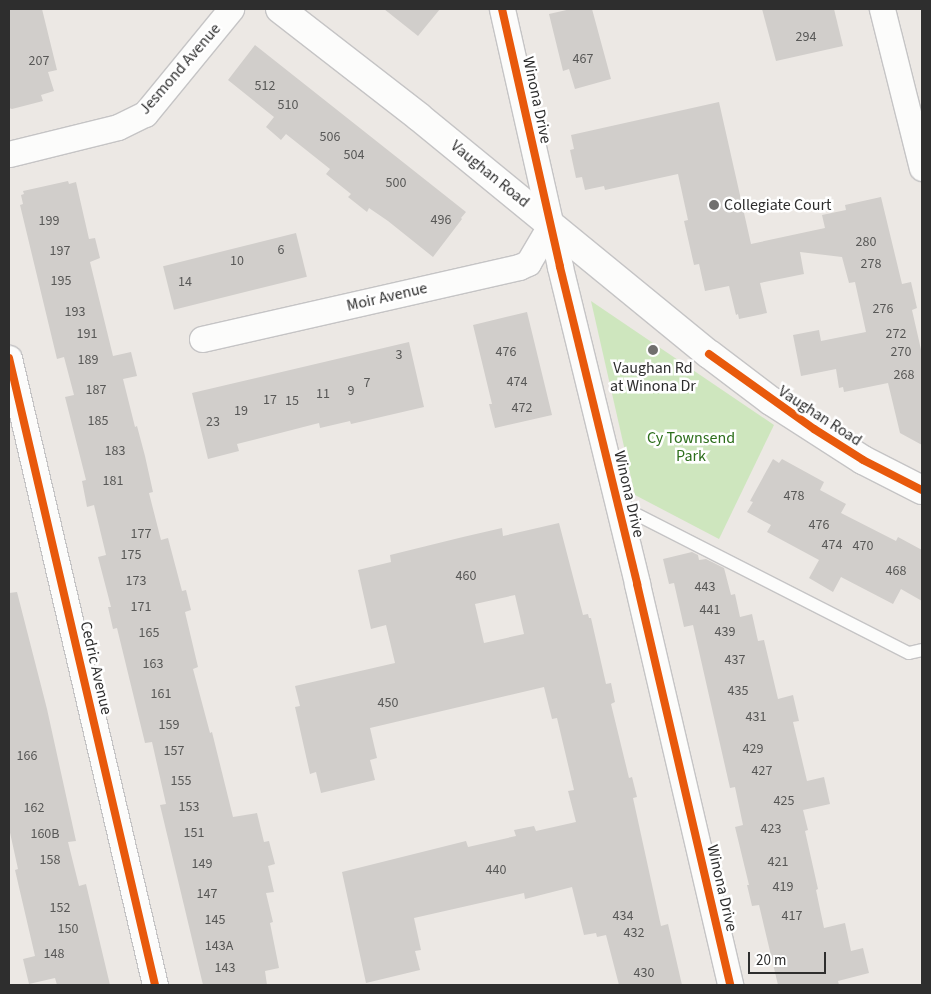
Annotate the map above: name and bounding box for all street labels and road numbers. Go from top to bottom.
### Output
street label: Jesmond Avenue [135,20,225,118]
street label: Winona Drive [518,55,556,145]
street label: Vaughan Road [447,136,533,212]
street label: Moir Avenue [345,278,429,316]
street label: Vaughan Road [775,382,865,450]
street label: Winona Drive [610,449,648,539]
street label: Cedric Avenue [76,619,116,717]
street label: Winona Drive [703,843,741,933]

